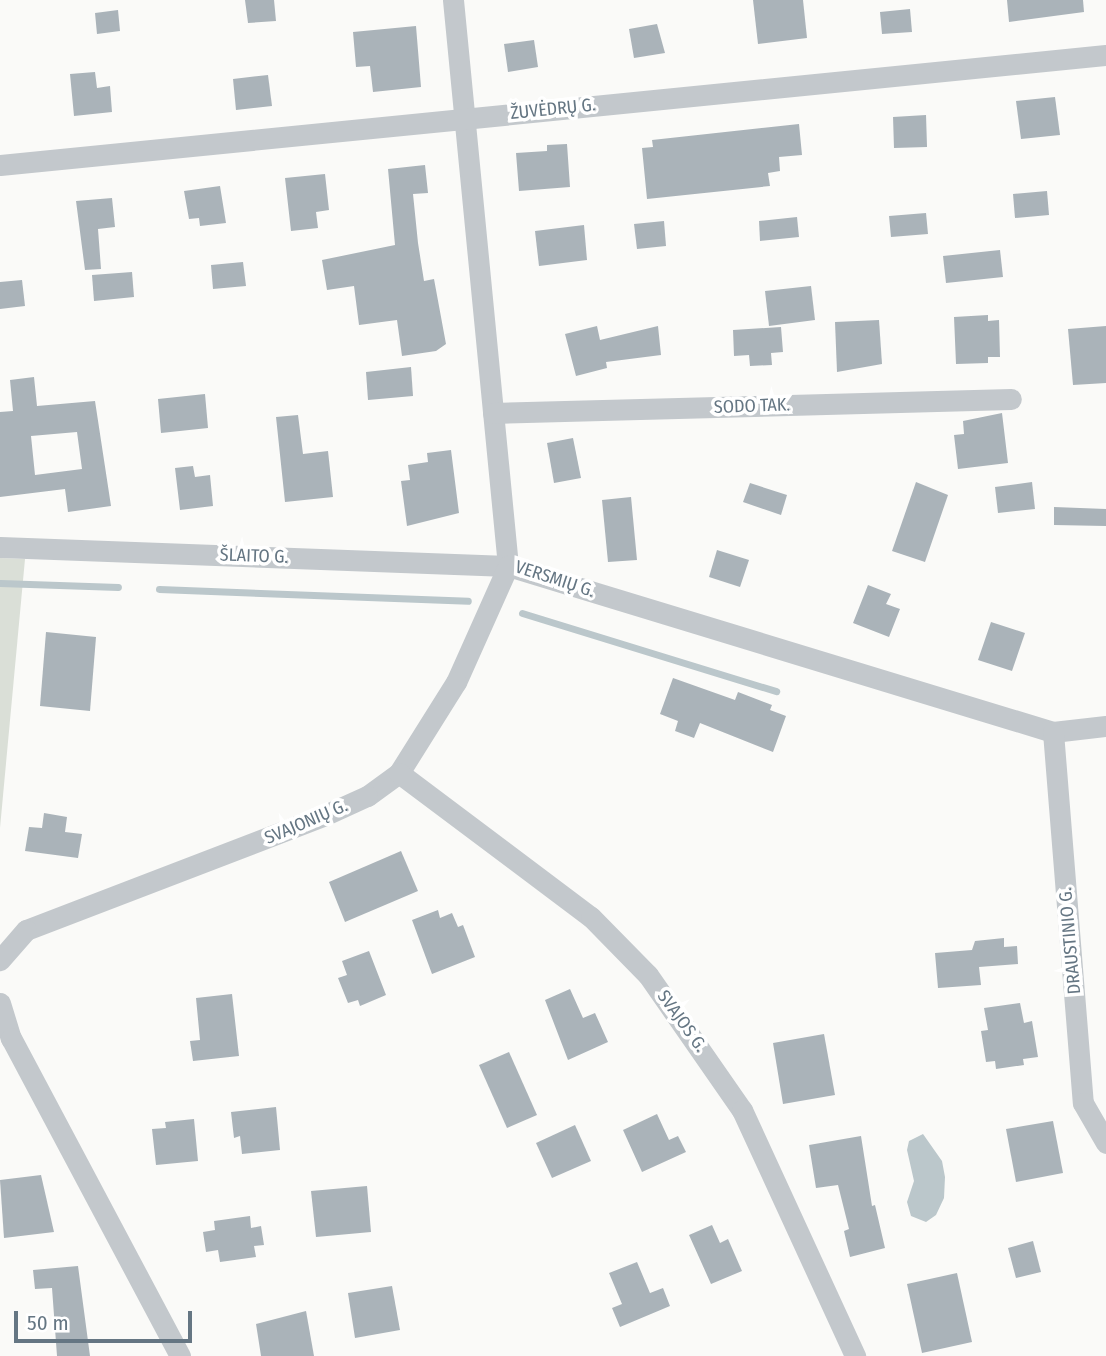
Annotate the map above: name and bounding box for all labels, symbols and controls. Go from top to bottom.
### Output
street label: ŽUVĖDRŲ G. [509,94,597,124]
street label: SODO TAK. [713,394,791,418]
street label: ŠLAITO G. [219,544,289,568]
street label: VERSMIŲ G. [512,556,598,602]
street label: SVAJONIŲ G. [261,795,351,849]
street label: DRAUSTINIO G. [1055,887,1085,995]
street label: SVAJOS G. [653,986,711,1056]
scale bar [18,1296,196,1340]
text: 50 m [27,1310,69,1336]

